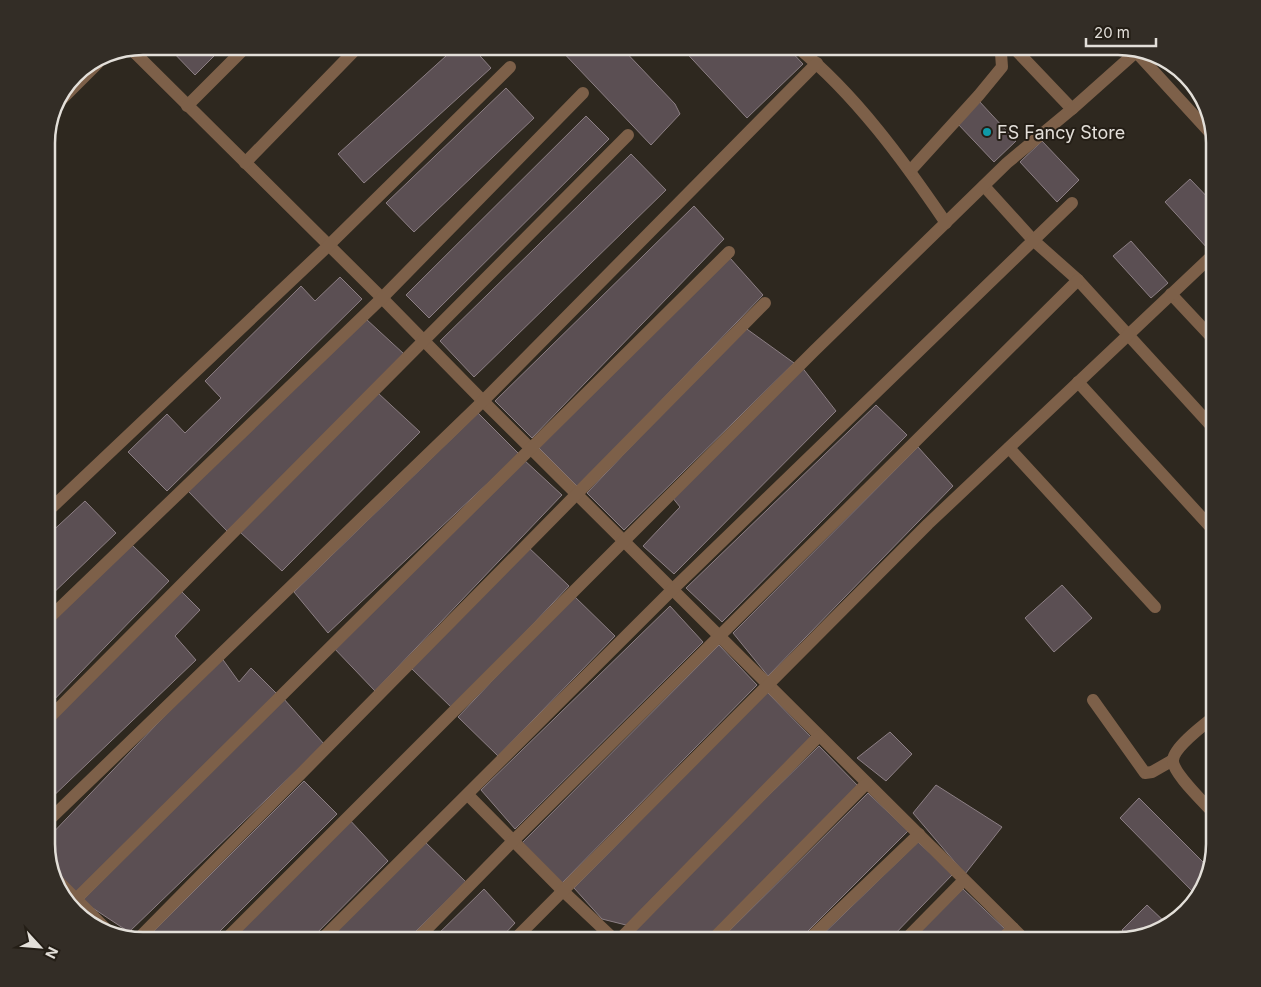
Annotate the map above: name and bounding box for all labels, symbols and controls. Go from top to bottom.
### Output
scale bar [1086,15,1156,47]
text: 20 m [1094,23,1130,42]
place label: FS Fancy Store [997,122,1125,143]
marker: FS Fancy Store [981,126,993,138]
north arrow [15,922,65,972]
text: N [42,944,62,961]

